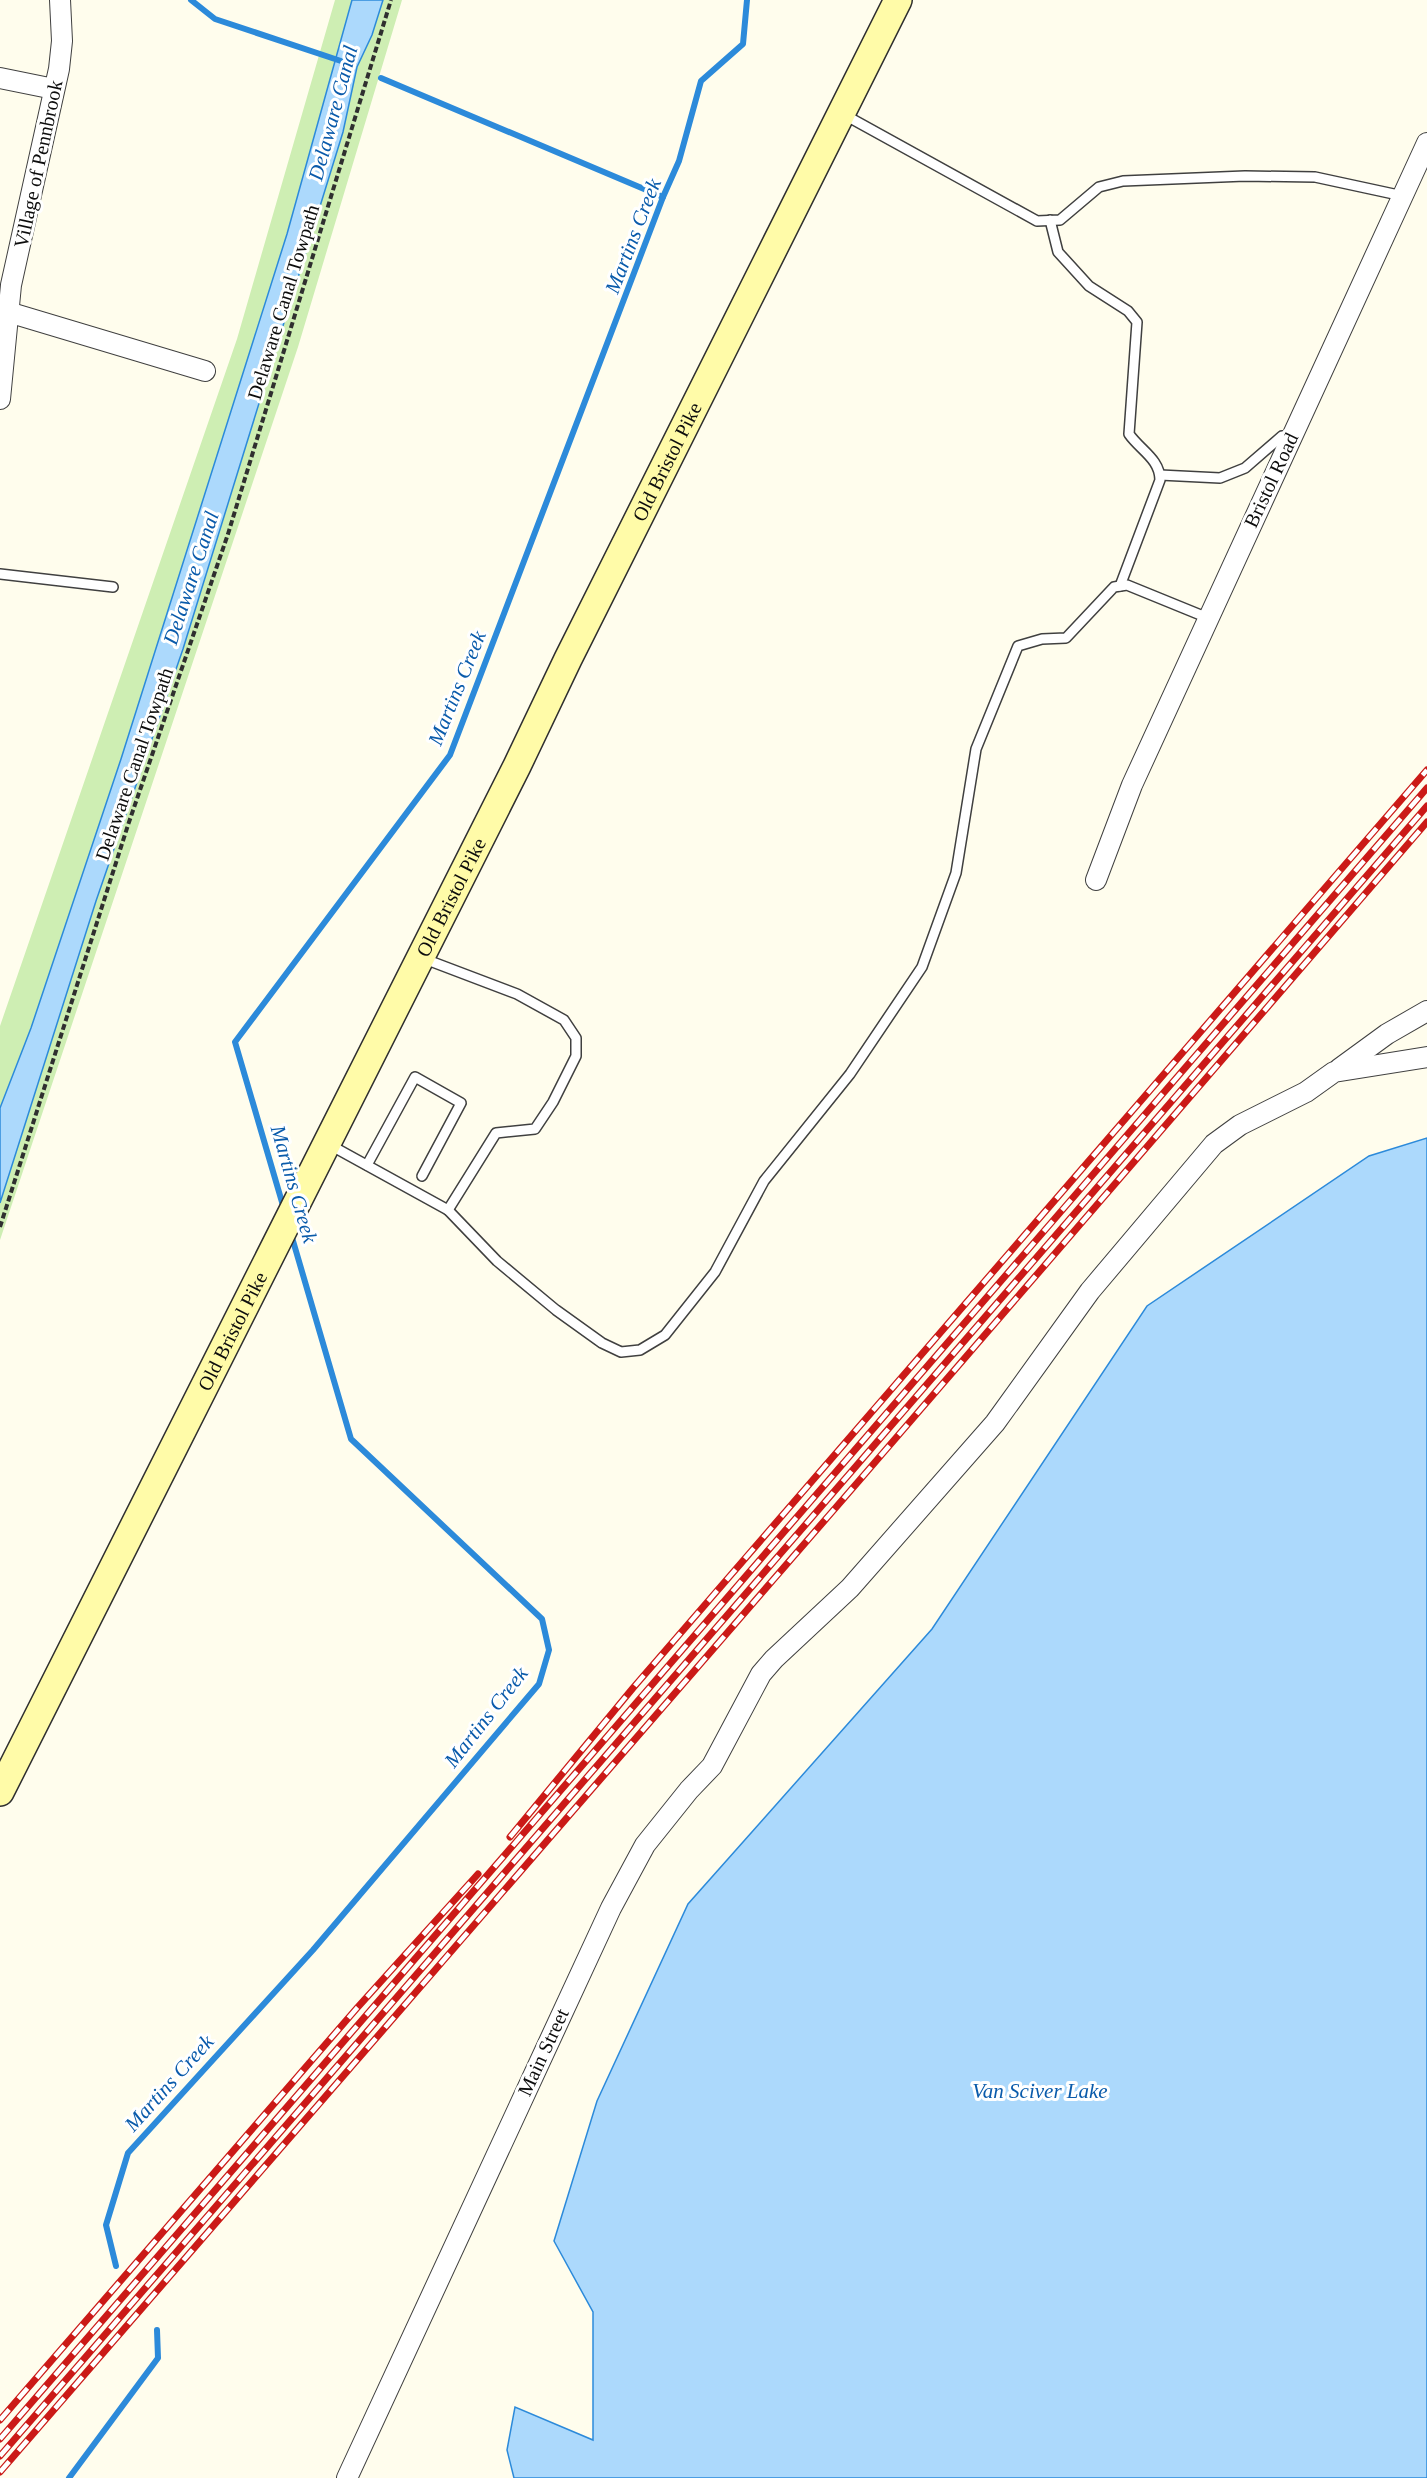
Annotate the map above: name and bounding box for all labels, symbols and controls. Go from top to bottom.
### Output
water label: Delaware Canal [303,43,363,184]
street label: Village of Pennbrook [9,78,68,250]
water label: Martins Creek [600,175,666,298]
street label: Delaware Canal Towpath [243,202,324,402]
street label: Old Bristol Pike [628,399,706,525]
street label: Bristol Road [1240,429,1302,531]
water label: Delaware Canal [158,508,224,649]
water label: Martins Creek [423,627,491,750]
street label: Delaware Canal Towpath [91,665,178,864]
street label: Old Bristol Pike [412,834,490,960]
water label: Martins Creek [265,1122,322,1246]
street label: Old Bristol Pike [193,1268,271,1394]
water label: Martins Creek [439,1661,533,1773]
street label: Main Street [513,2004,573,2099]
water label: Martins Creek [119,2029,219,2137]
water label: Van Sciver Lake [972,2079,1108,2103]

